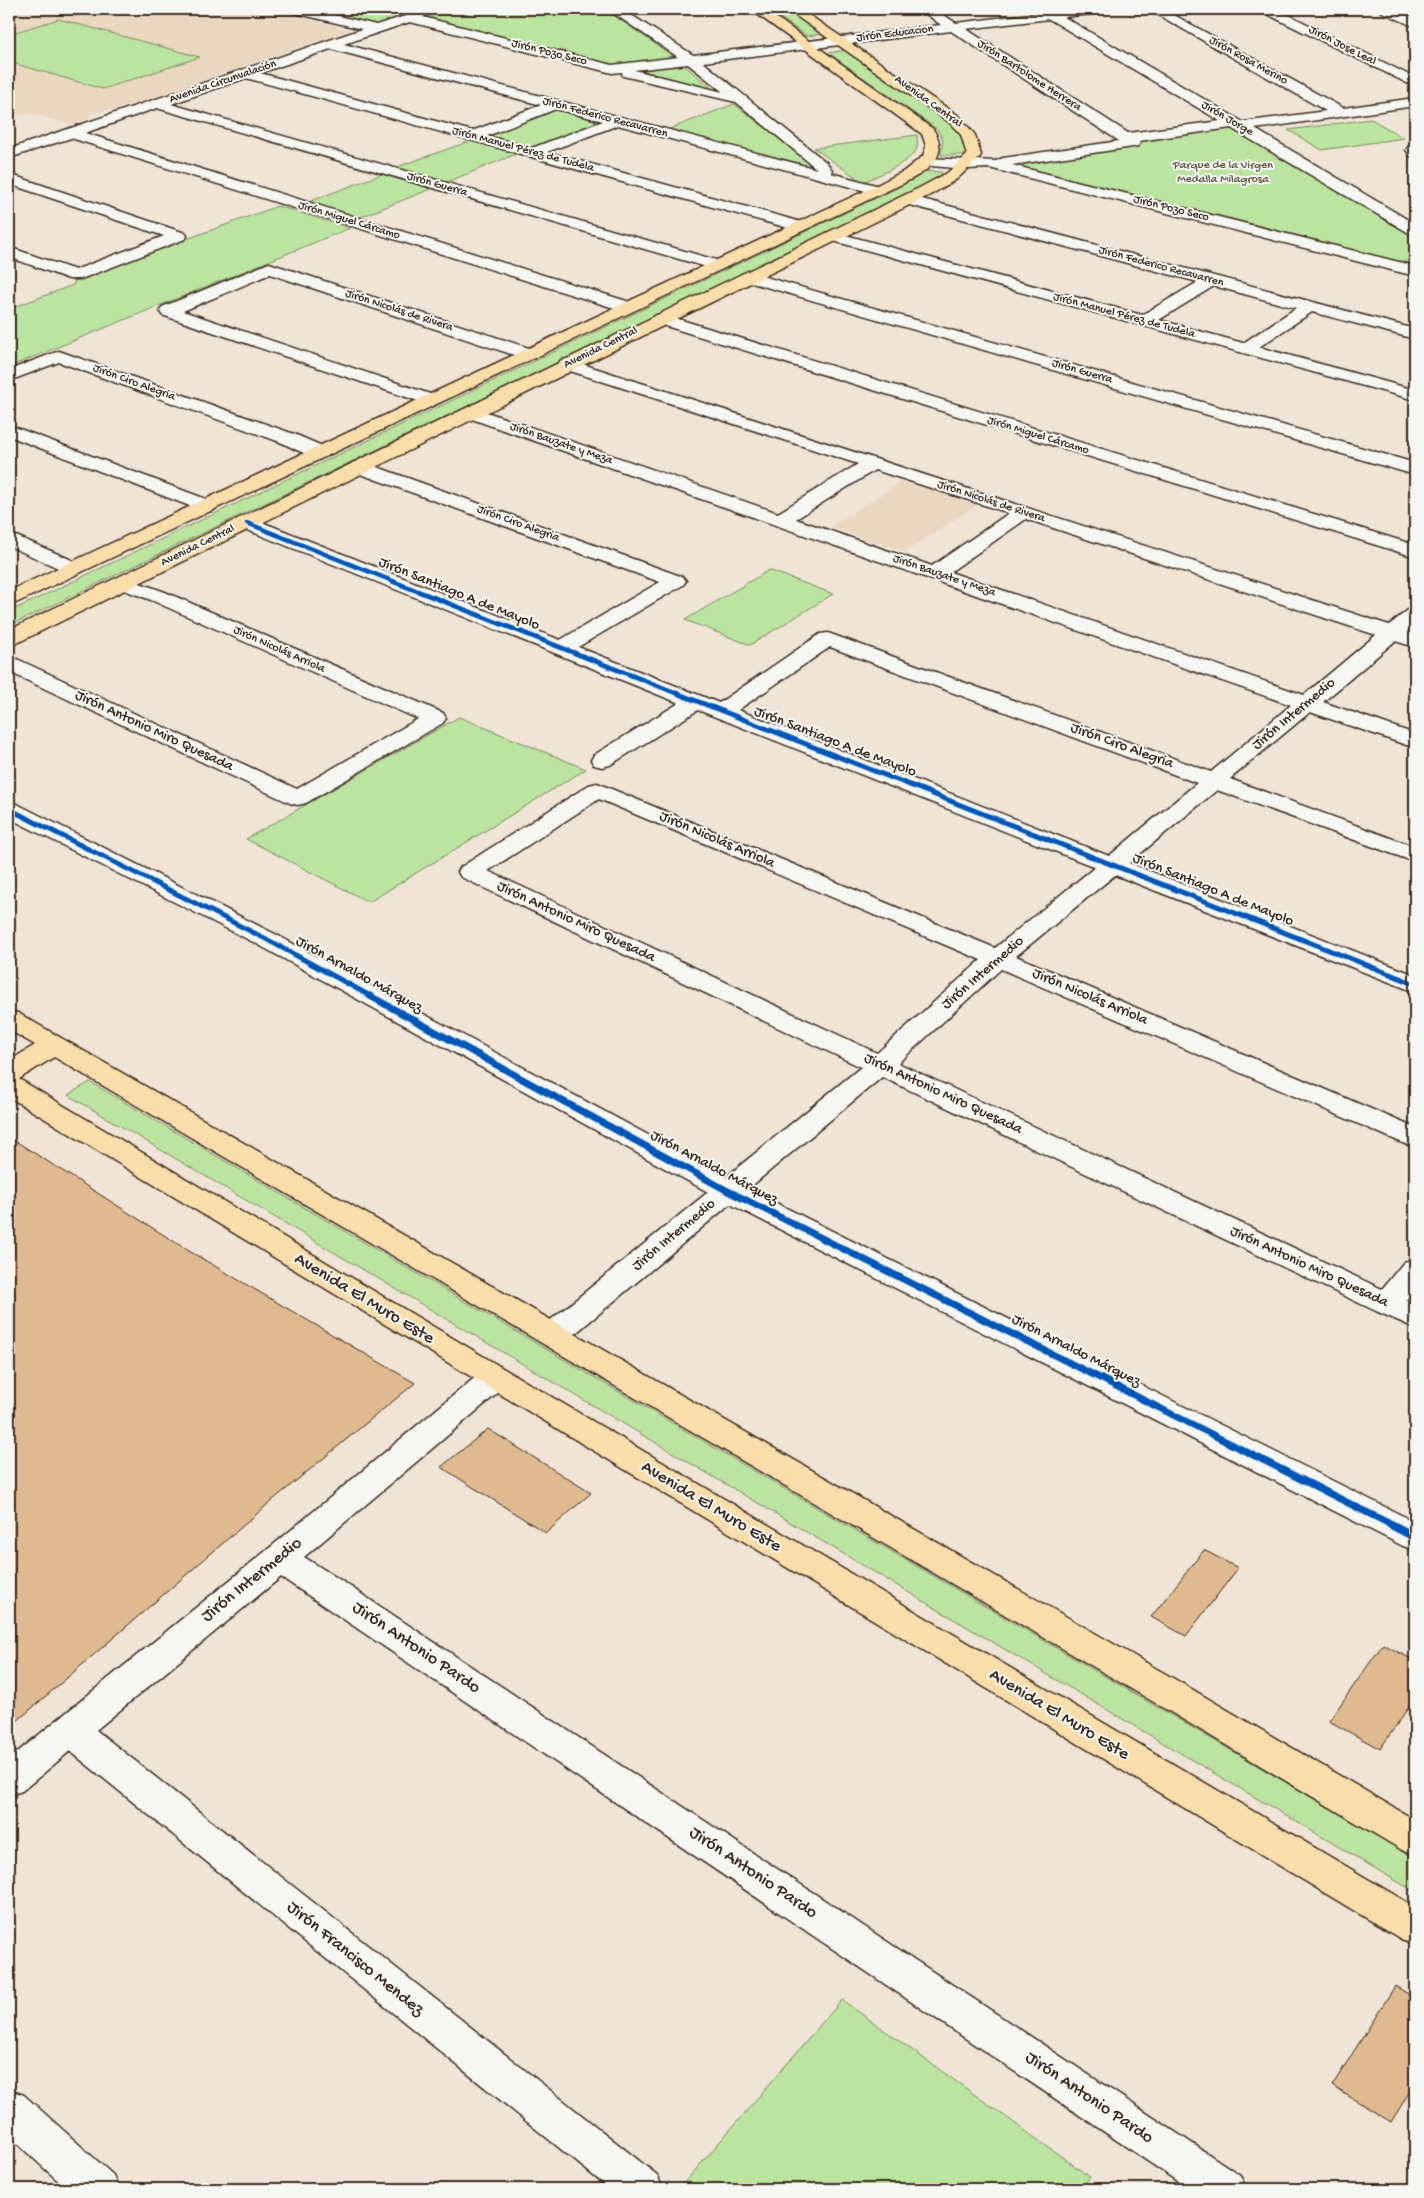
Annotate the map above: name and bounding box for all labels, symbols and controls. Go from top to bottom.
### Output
street label: Jirón Educacion [856,22,935,46]
street label: Jirón Jose Leal [1306,23,1378,69]
street label: Jirón Rosa Merino [1206,34,1290,88]
street label: Jirón Pozo Seco [510,37,588,69]
street label: Jirón Bartolome Herrera [974,37,1084,115]
street label: Avenida Circunvalación [168,57,279,107]
street label: Avenida Central [891,73,965,131]
street label: Jirón Federico Recavarren [541,95,669,142]
street label: Jirón Jorge [1198,98,1256,140]
street label: Jirón Manuel Pérez de Tudela [451,124,596,176]
park label: Parque de la Virgen Medalla Milagrosa [1172,159,1273,187]
street label: Jirón Guerra [405,170,469,200]
street label: Jirón Pozo Seco [1132,193,1210,225]
street label: Jirón Miguel Cárcamo [296,199,402,243]
street label: Jirón Federico Recavarren [1097,244,1225,291]
street label: Jirón Nicolás de Rivera [343,287,455,335]
street label: Jirón Manuel Pérez de Tudela [1052,290,1197,342]
street label: Avenida Central [562,324,640,372]
street label: Jirón Guerra [1050,357,1114,387]
street label: Jirón Ciro Alegria [91,362,177,405]
street label: Jirón Miguel Cárcamo [985,414,1091,458]
street label: Jirón Bauzate y Meza [508,420,614,468]
street label: Jirón Nicolás de Rivera [935,478,1047,526]
street label: Jirón Ciro Alegria [475,503,561,546]
street label: Avenida Central [159,522,237,570]
street label: Jirón Bauzate y Meza [891,552,997,600]
street label: Jirón Santiago A de Mayolo [376,553,543,635]
street label: Jirón Nicolás Arriola [231,623,327,677]
street label: Jirón Intermedio [1249,674,1339,754]
street label: Jirón Antonio Miro Quesada [72,686,237,776]
street label: Jirón Santiago A de Mayolo [751,703,919,781]
street label: Jirón Ciro Alegria [1068,719,1177,773]
street label: Jirón Nicolás Arriola [657,808,778,873]
street label: Jirón Santiago A de Mayolo [1130,849,1297,931]
street label: Jirón Antonio Miro Quesada [494,877,659,967]
street label: Jirón Intermedio [938,932,1028,1014]
street label: Jirón Arnaldo Márquez [292,933,426,1018]
street label: Jirón Nicolás Arriola [1030,965,1151,1030]
street label: Jirón Antonio Miro Quesada [861,1049,1026,1139]
street label: Jirón Arnaldo Márquez [647,1127,781,1210]
street label: Jirón Intermedio [629,1195,719,1275]
street label: Jirón Antonio Miro Quesada [1227,1222,1392,1312]
street label: Avenida El Muro Este [290,1249,439,1350]
street label: Jirón Arnaldo Márquez [1008,1311,1144,1392]
street label: Avenida El Muro Este [637,1457,786,1558]
street label: Jirón Intermedio [197,1533,307,1627]
street label: Jirón Antonio Pardo [348,1597,484,1699]
street label: Avenida El Muro Este [985,1665,1134,1766]
street label: Jirón Antonio Pardo [685,1822,821,1924]
street label: Jirón Francisco Mendez [282,1897,429,2022]
street label: Jirón Antonio Pardo [1021,2047,1157,2149]

